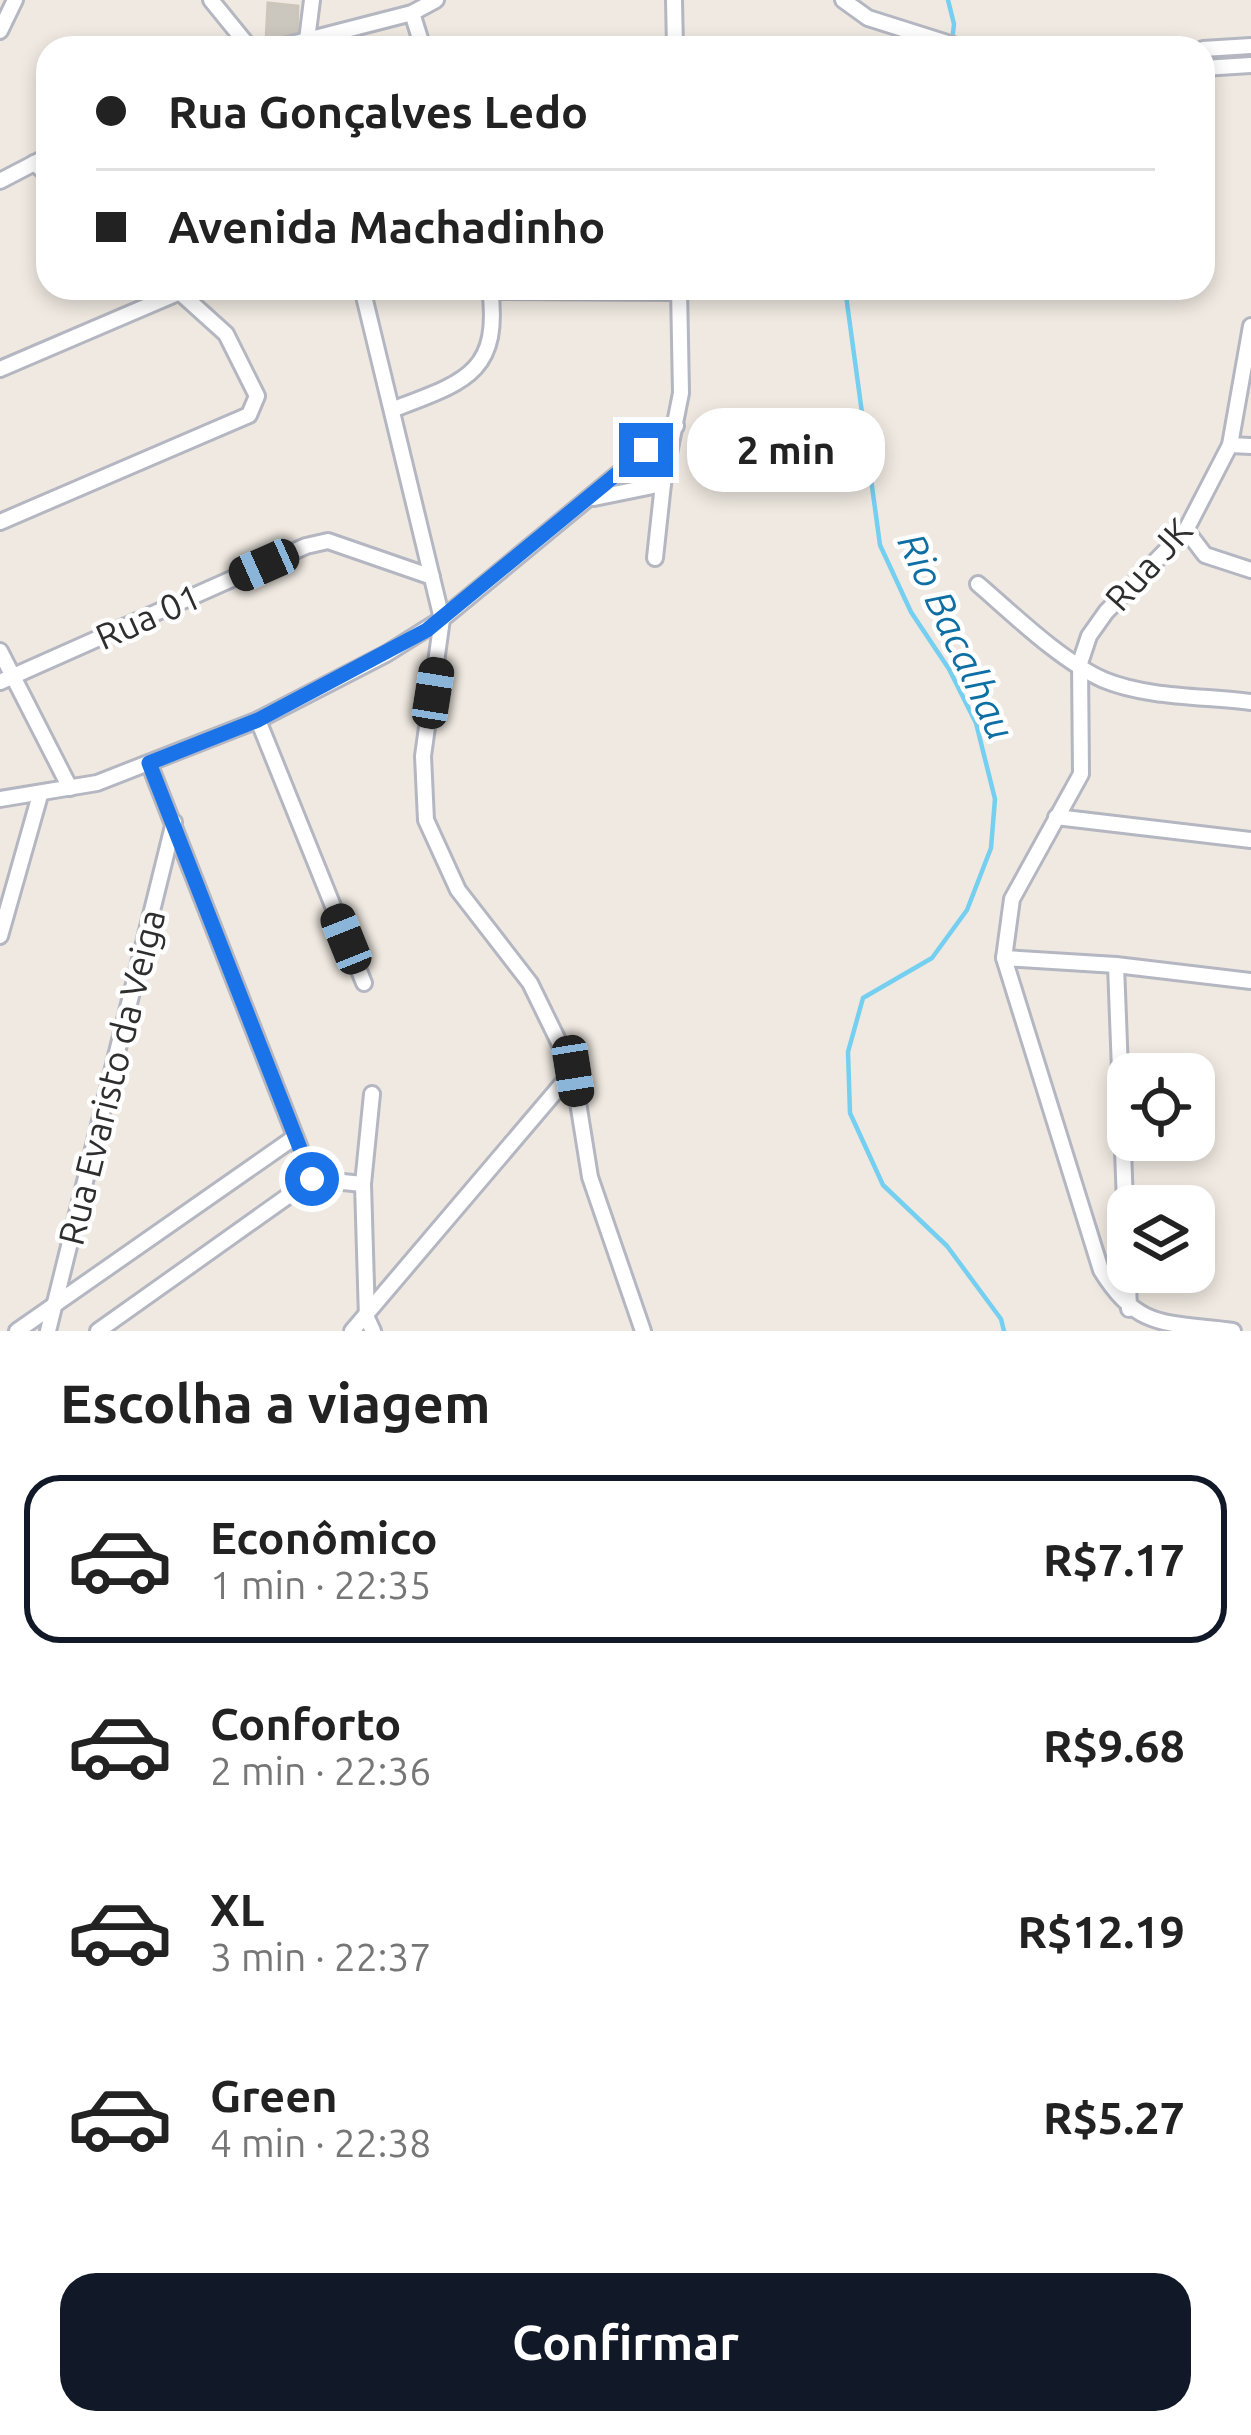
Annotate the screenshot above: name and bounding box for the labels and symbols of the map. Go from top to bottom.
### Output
callout: 2 min [688,408,886,492]
route end [619,423,673,477]
street label: Rua JK [1096,510,1200,618]
water label: Rio Bacalhau [890,526,1024,746]
car [224,534,304,596]
street label: Rua 01 [89,575,207,657]
car [410,655,456,731]
car [316,899,376,979]
street label: Rua Evaristo da Veiga [49,905,173,1249]
car [550,1033,596,1109]
route start [285,1152,339,1206]

